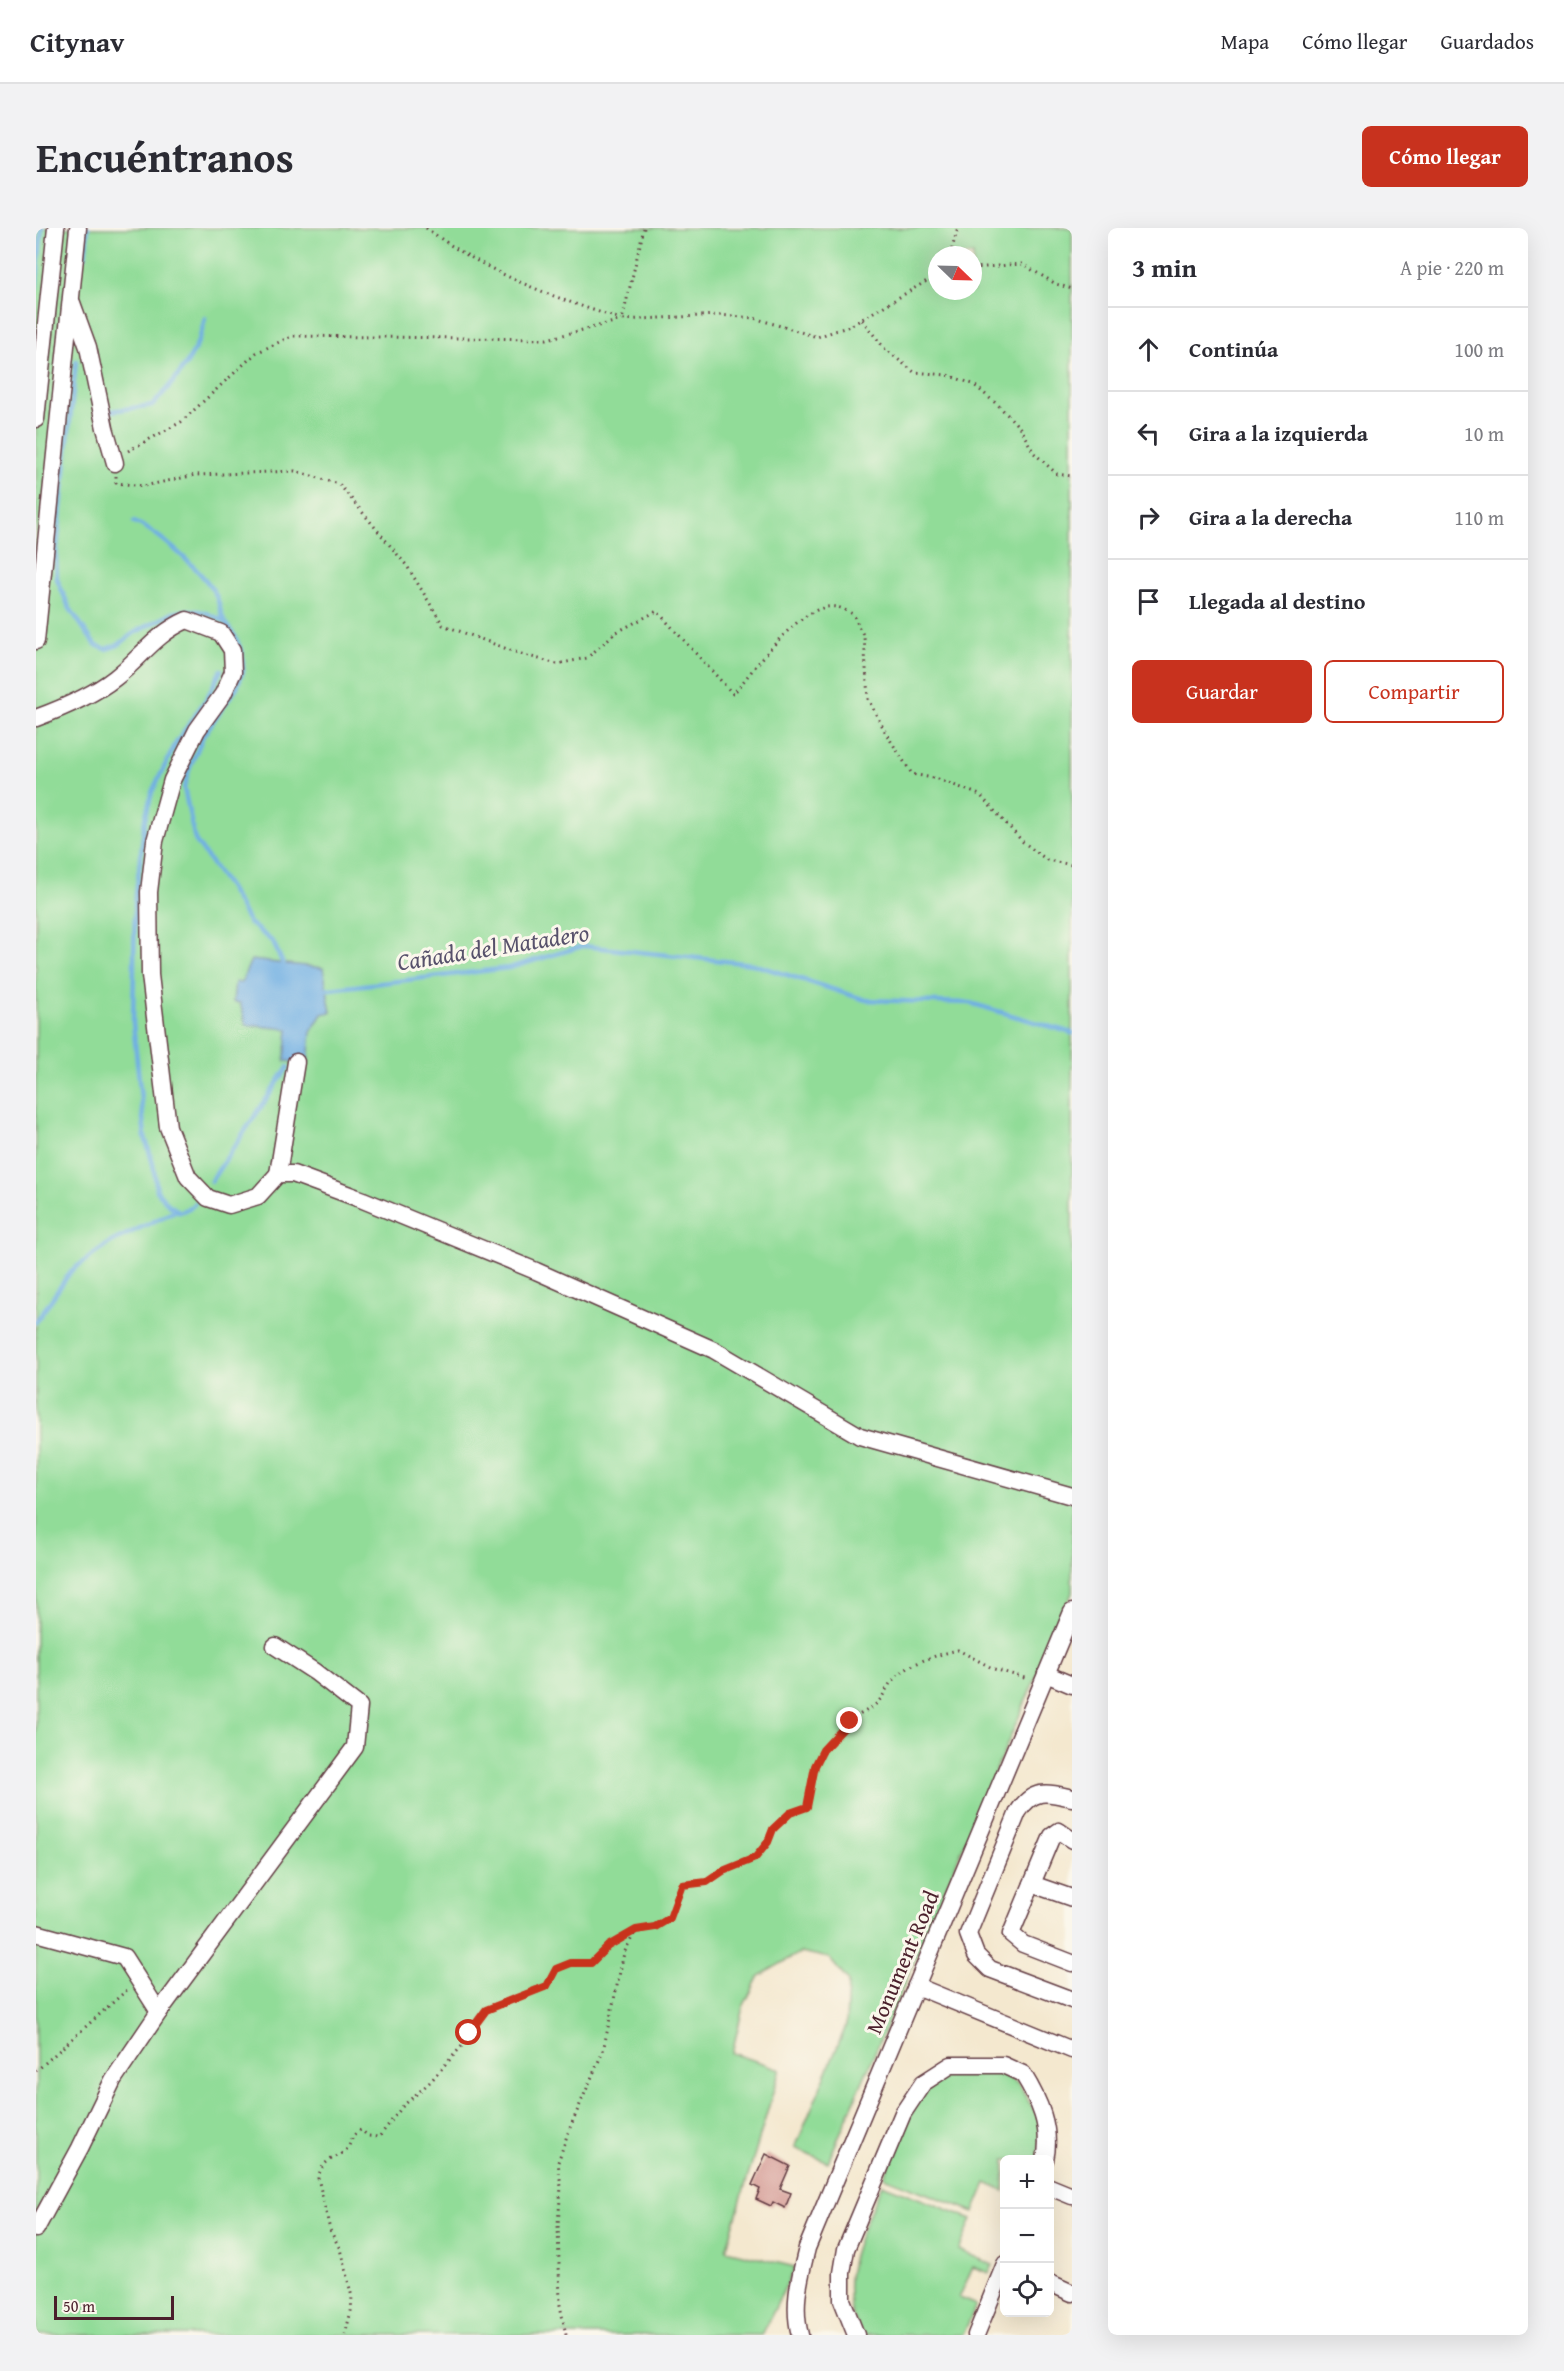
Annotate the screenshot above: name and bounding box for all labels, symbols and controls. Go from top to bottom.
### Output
text: Citynav [30,21,124,62]
text: Mapa [1221,26,1269,57]
text: Cómo llegar [1302,26,1407,57]
text: Guardados [1440,26,1534,57]
text: Encuéntranos [36,126,294,187]
button: Cómo llegar [1362,126,1528,187]
north arrow [928,246,982,300]
text: 3 min [1132,248,1197,287]
text: A pie · 220 m [1400,253,1504,282]
icon: ahead [1132,333,1165,366]
text: Continúa [1189,333,1278,365]
text: 100 m [1454,335,1504,364]
icon: left [1132,417,1165,450]
text: Gira a la izquierda [1189,417,1368,449]
text: 10 m [1464,419,1504,448]
icon: right [1132,501,1165,534]
text: Gira a la derecha [1189,501,1352,533]
text: 110 m [1454,503,1504,532]
icon: arrive [1132,585,1165,618]
text: Llegada al destino [1189,585,1365,617]
button: Guardar [1132,660,1312,723]
button: Compartir [1324,660,1504,723]
water label: Cañada del Matadero [395,915,591,979]
route end [836,1707,862,1733]
street label: Monument Road [857,1885,947,2039]
route start [455,2019,481,2045]
map controls [1000,2155,1054,2317]
button: + [1000,2155,1054,2209]
button: − [1000,2209,1054,2263]
button: locate [1000,2263,1054,2317]
scale bar [54,2293,174,2320]
text: 50 m [63,2294,95,2318]

